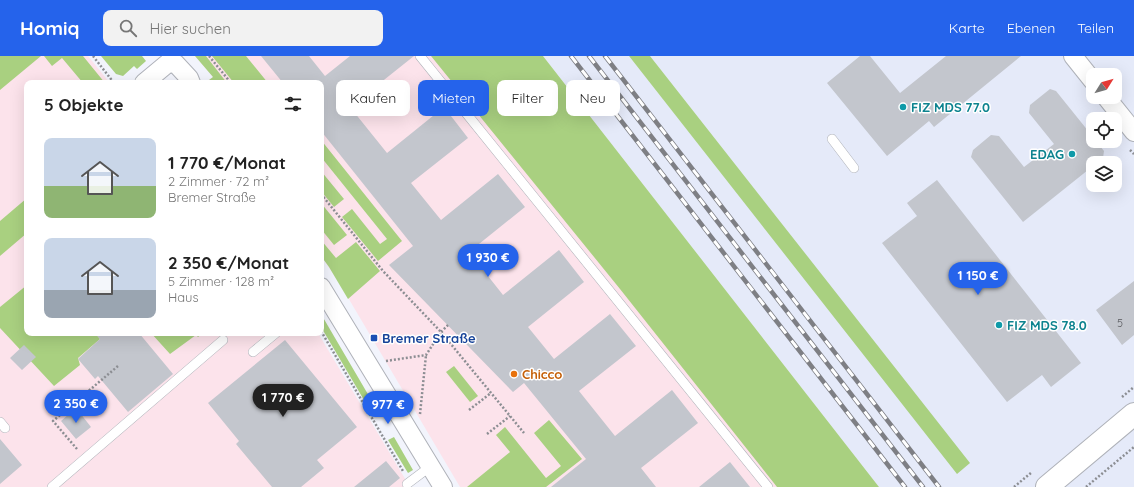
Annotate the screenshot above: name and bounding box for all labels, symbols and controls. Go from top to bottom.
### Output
search box [103,10,383,46]
text: Homiq [20,16,79,40]
icon: search [117,17,139,39]
text: Hier suchen [149,19,231,38]
text: Karte [949,19,985,37]
text: Ebenen [1007,19,1055,37]
text: Teilen [1077,19,1114,37]
north arrow [1086,68,1122,104]
map controls [1086,68,1122,192]
chip: Kaufen [336,80,410,116]
chip: Mieten [418,80,489,116]
chip: Filter [497,80,558,116]
chip: Neu [566,80,620,116]
icon: filters [282,93,304,115]
text: 5 Objekte [44,94,123,115]
place label: FIZ MDS 77.0 [911,99,990,115]
marker: FIZ MDS 77.0 [898,102,908,112]
button: locate [1086,112,1122,148]
place label: EDAG [1030,146,1064,162]
marker: EDAG [1067,149,1077,159]
text: 1 770 €/Monat [168,152,286,173]
icon: home [76,154,124,202]
button: layers [1086,156,1122,192]
text: 2 Zimmer · 72 m² [168,173,269,189]
text: Bremer Straße [168,189,256,205]
pin: 1 930 € [451,244,525,278]
text: 1 930 € [467,249,509,265]
text: 2 350 €/Monat [168,252,289,273]
icon: home [76,254,124,302]
pin: 1 150 € [941,262,1015,296]
text: 1 150 € [957,267,999,283]
text: 5 Zimmer · 128 m² [168,273,274,289]
text: Haus [168,289,199,305]
house number: 5 [1117,316,1123,330]
place label: FIZ MDS 78.0 [1007,317,1087,333]
marker: FIZ MDS 78.0 [994,320,1004,330]
place label: Bremer Straße [382,330,476,346]
marker: Bremer Straße [369,333,379,343]
place label: Chicco [522,366,562,382]
marker: Chicco [509,369,519,379]
pin: 1 770 € [246,384,320,418]
text: 1 770 € [262,389,304,405]
pin: 2 350 € [39,390,113,424]
pin: 977 € [360,391,416,425]
text: 2 350 € [53,395,99,411]
text: 977 € [371,396,405,412]

